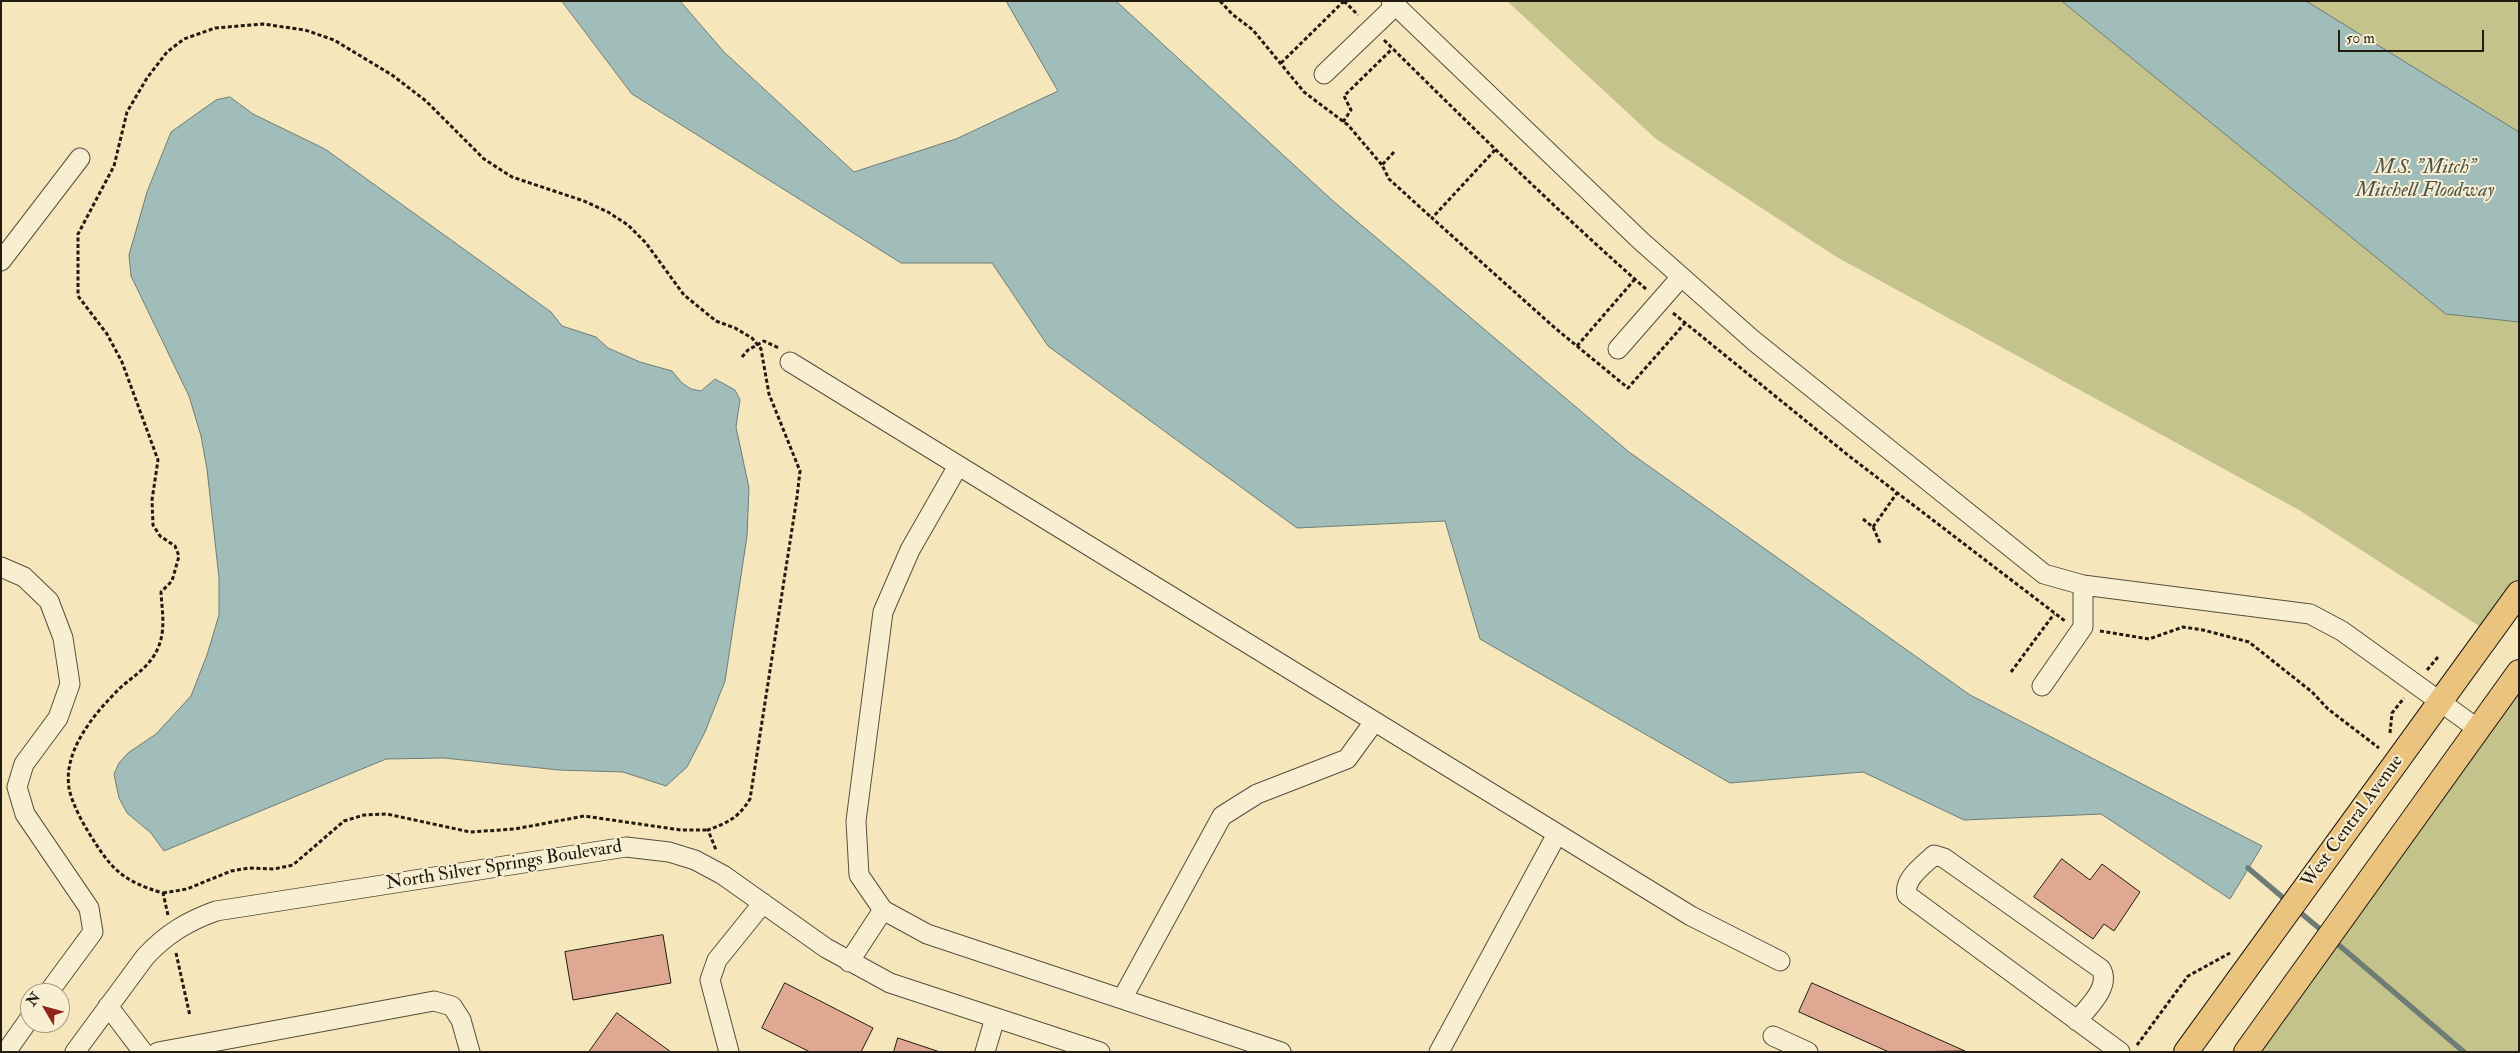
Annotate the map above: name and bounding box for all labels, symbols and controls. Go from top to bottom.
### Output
scale bar [2340,20,2486,52]
text: 50 m [2346,29,2375,48]
water label: M.S. "Mitch" Mitchell Floodway [2356,157,2494,204]
street label: West Central Avenue [2297,751,2409,893]
street label: North Silver Springs Boulevard [384,836,624,896]
north arrow [20,983,70,1033]
text: N [23,989,44,1009]

